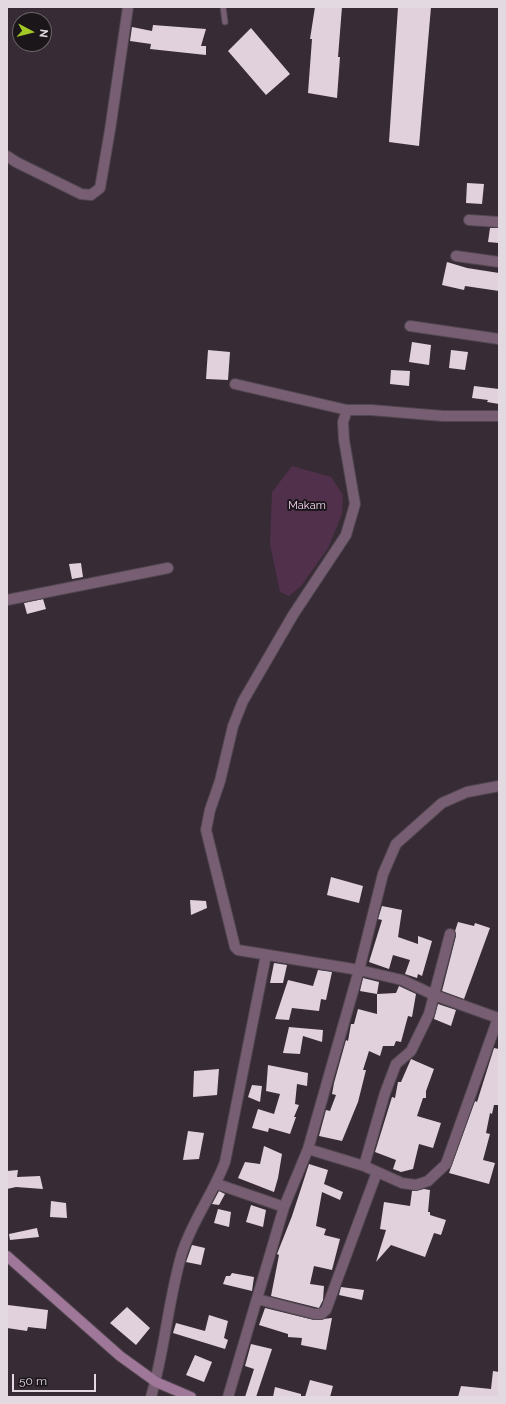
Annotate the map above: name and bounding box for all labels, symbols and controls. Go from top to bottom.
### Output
north arrow [12,12,52,52]
text: N [36,28,50,38]
park label: Makam [288,499,326,513]
scale bar [14,1366,98,1392]
text: 50 m [19,1374,47,1388]

